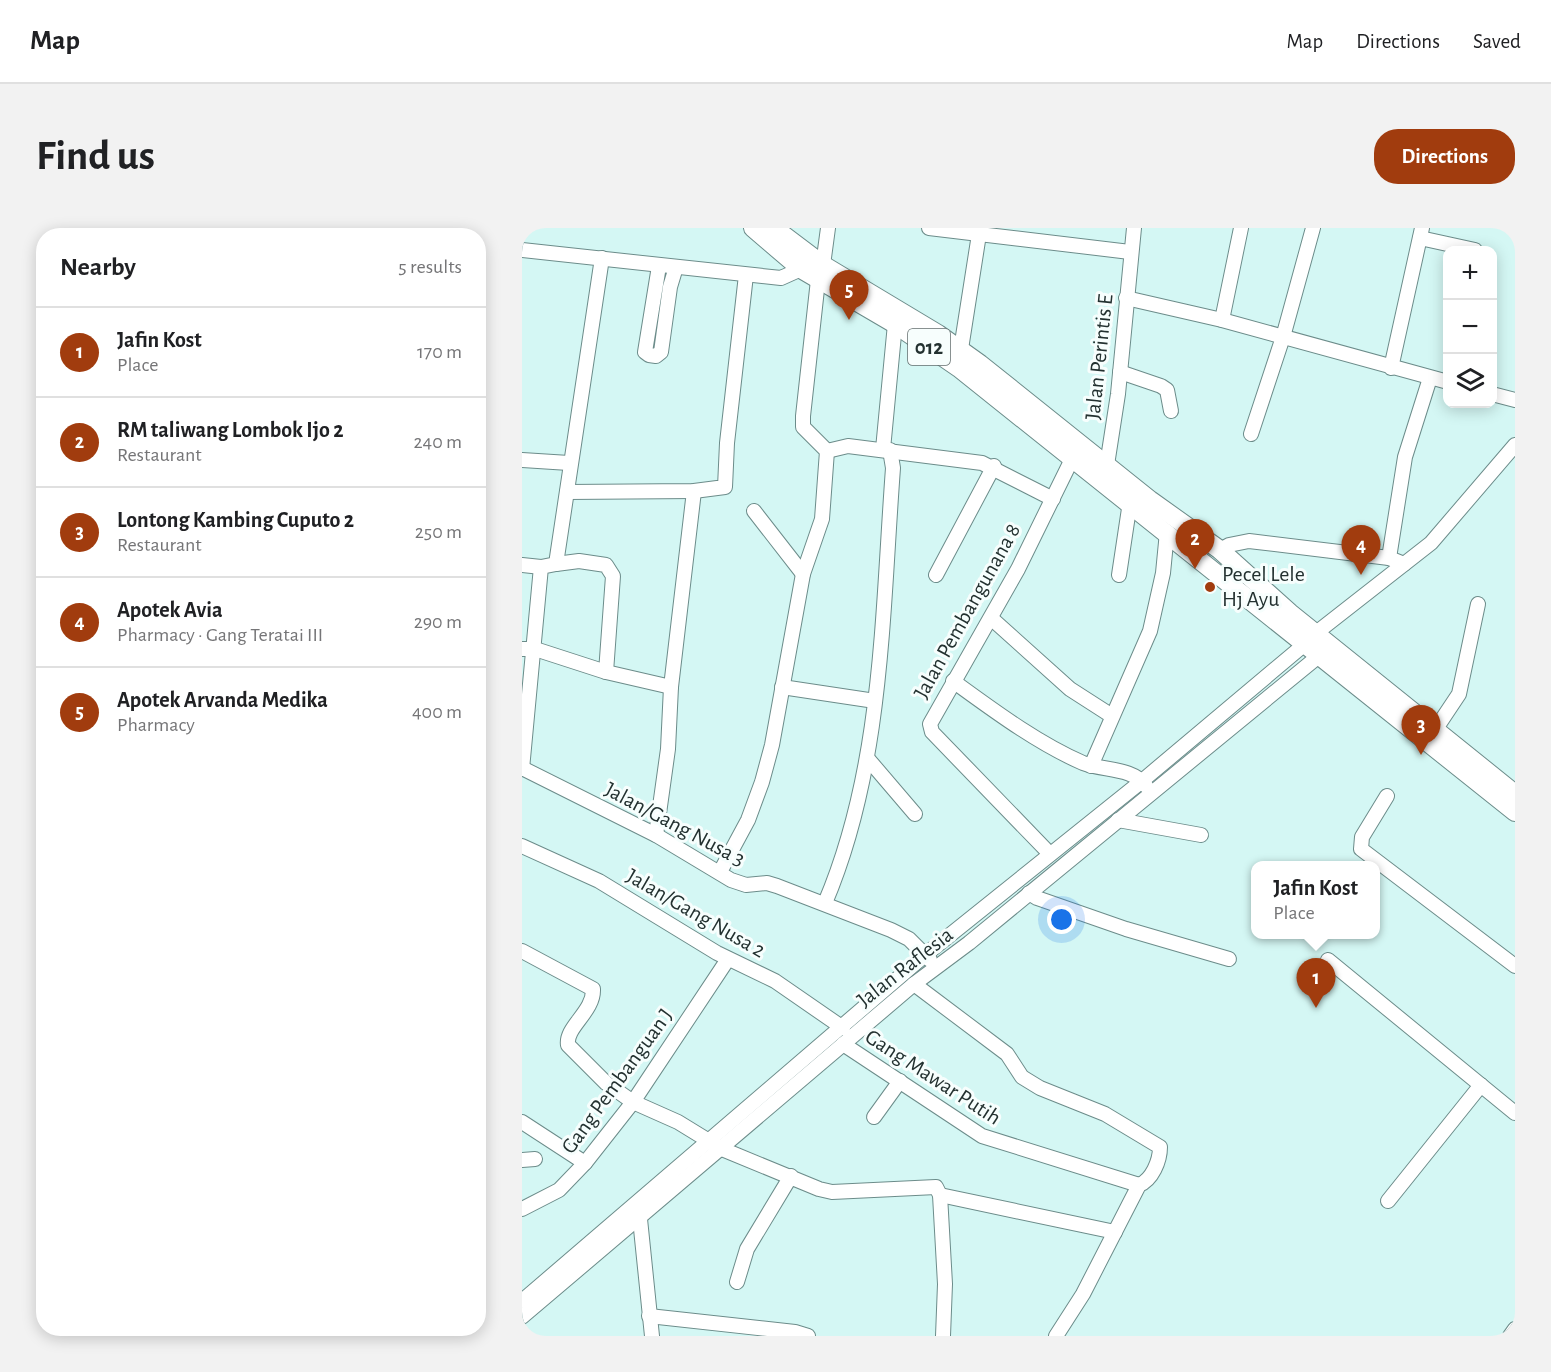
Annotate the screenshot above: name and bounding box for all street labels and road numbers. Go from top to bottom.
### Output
street label: Jalan Perintis E [1081,293,1117,421]
road number: 012 [908,329,950,365]
street label: Jalan Pembangunana 8 [910,520,1024,702]
street label: Jalan/Gang Nusa 3 [601,778,749,870]
street label: Jalan/Gang Nusa 2 [623,864,769,962]
street label: Jalan Raflesia [853,923,957,1011]
street label: Gang Pembanguan J [557,1004,677,1158]
street label: Gang Mawar Putih [861,1025,1005,1129]

